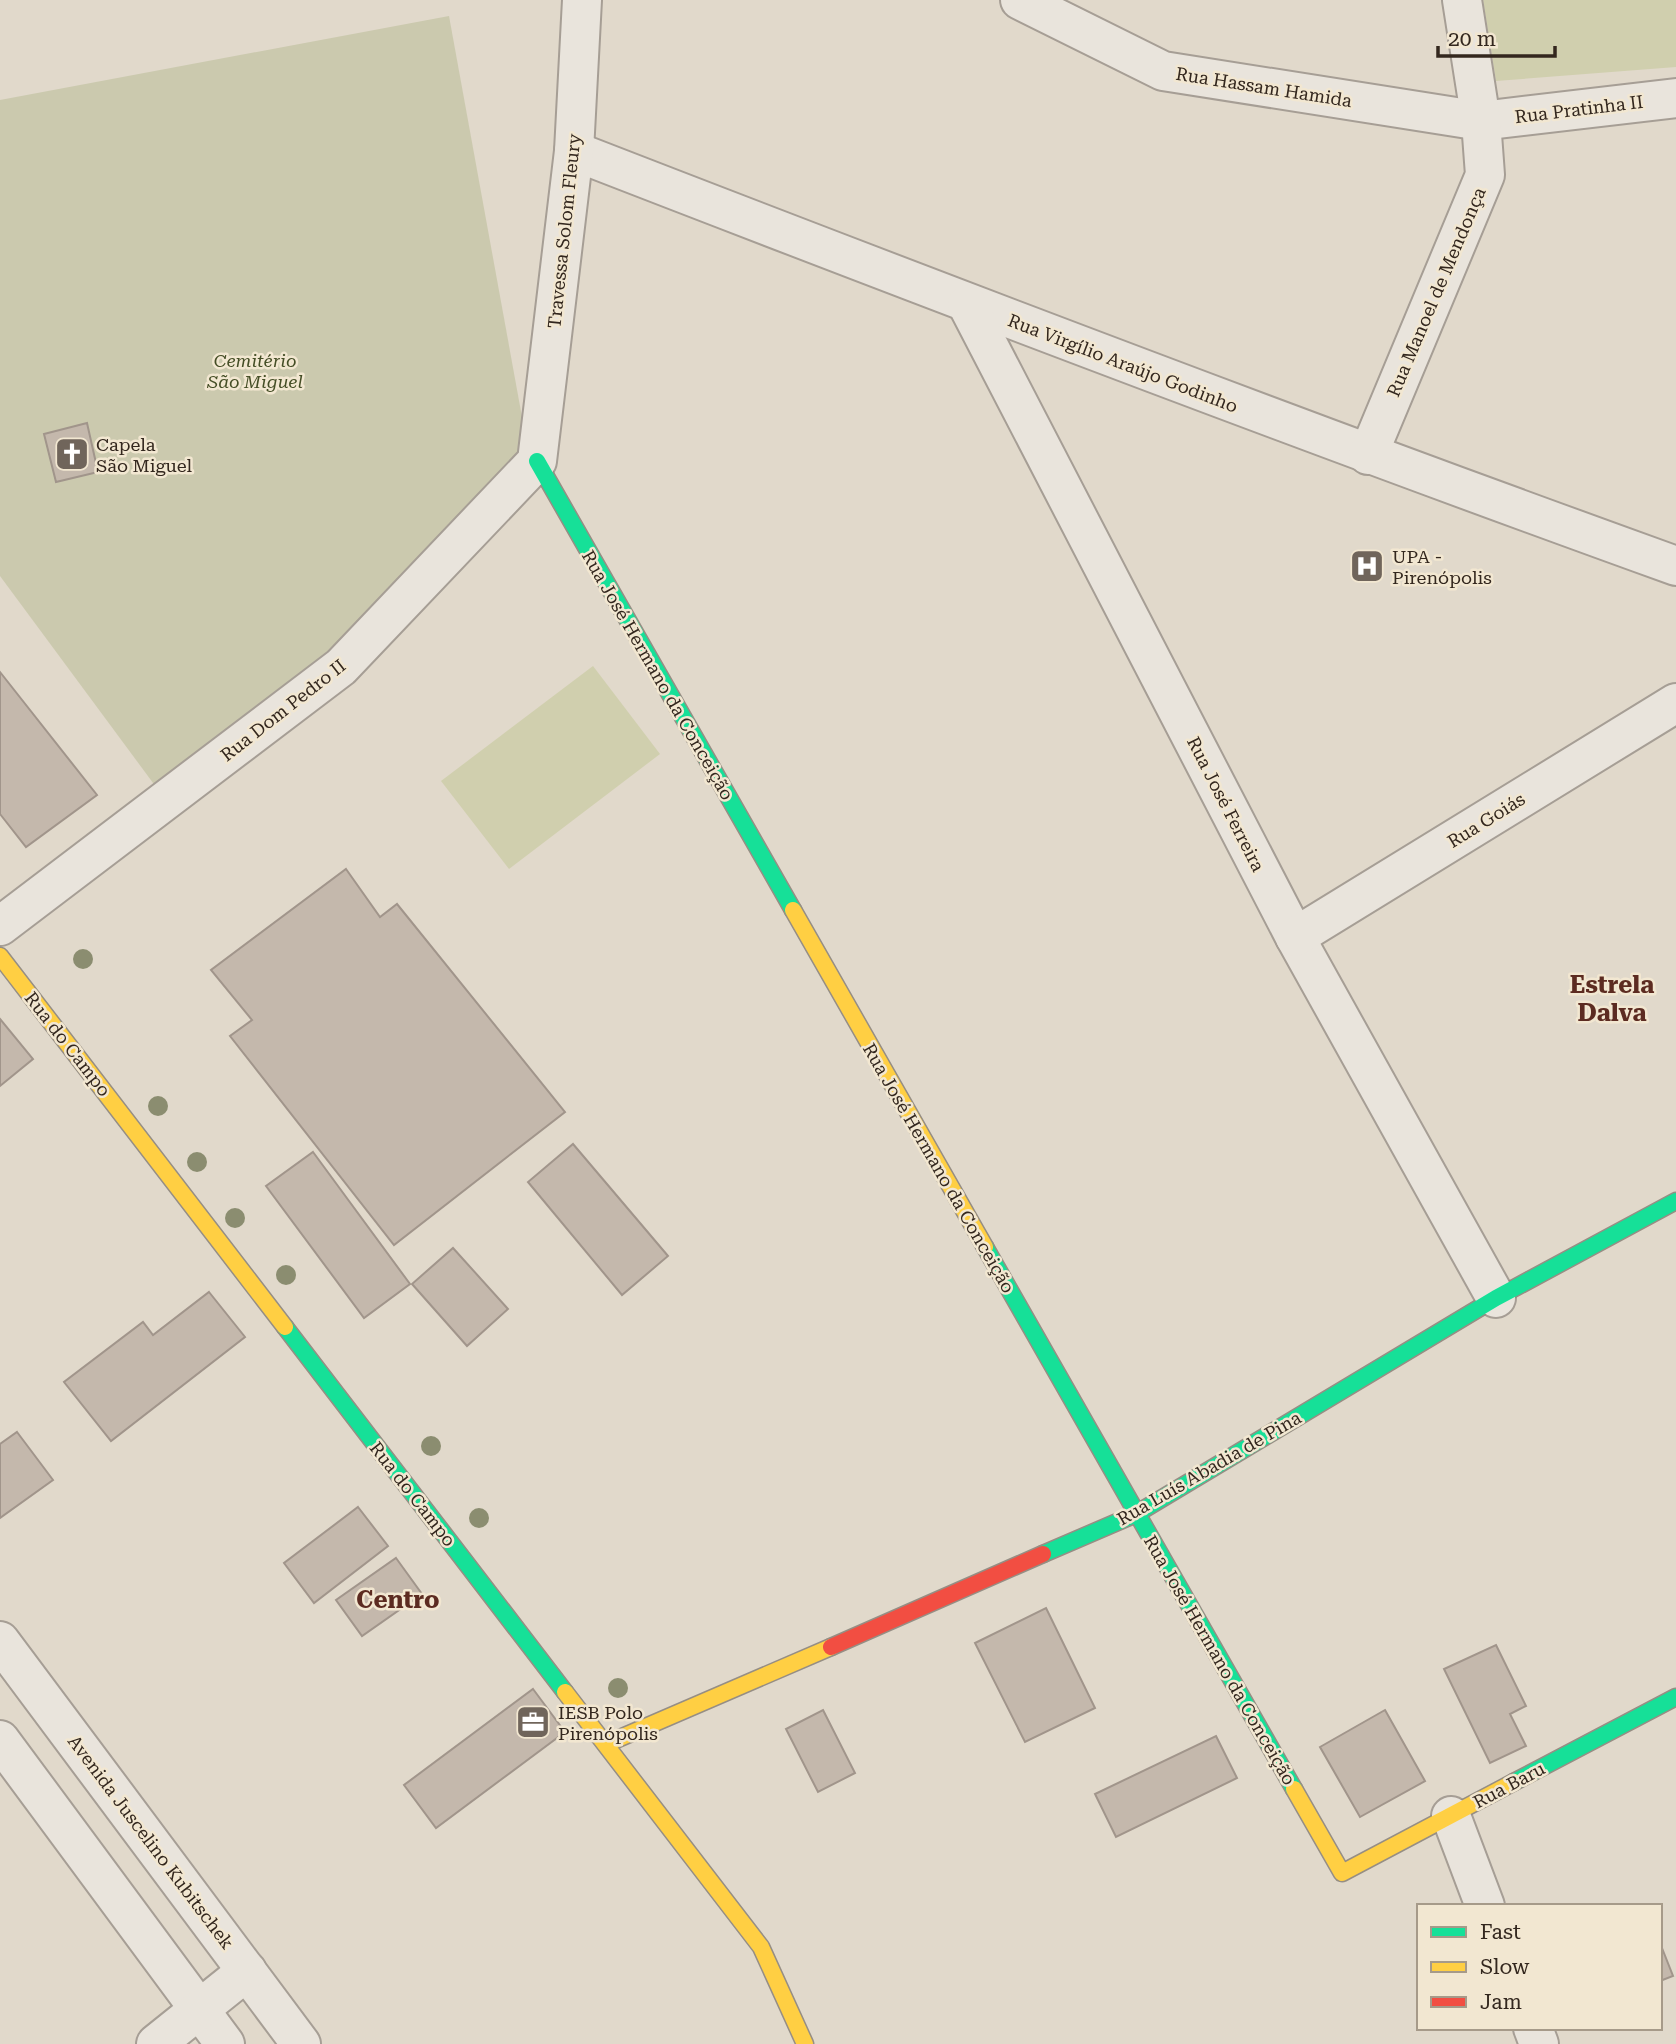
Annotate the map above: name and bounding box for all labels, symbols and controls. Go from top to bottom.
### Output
scale bar [1438,14,1555,58]
text: 20 m [1448,27,1496,51]
street label: Rua Hassam Hamida [1174,63,1354,111]
street label: Rua Pratinha II [1514,91,1644,127]
street label: Travessa Solom Fleury [543,132,585,329]
street label: Rua Manoel de Mendonça [1382,184,1490,400]
street label: Rua Virgílio Araújo Godinho [1005,309,1241,417]
park label: Cemitério São Miguel [206,350,303,392]
place label: Capela São Miguel [96,434,193,476]
church icon: Capela São Miguel [53,435,91,473]
street label: Rua José Hermano da Conceição [578,546,738,804]
place label: UPA - Pirenópolis [1392,546,1492,588]
hospital icon: UPA - Pirenópolis [1348,547,1386,585]
street label: Rua Dom Pedro II [216,655,350,765]
street label: Rua José Ferreira [1183,733,1269,875]
street label: Rua Goiás [1443,788,1529,852]
district label: Estrela Dalva [1570,971,1654,1027]
street label: Rua do Campo [21,988,115,1100]
street label: Rua José Hermano da Conceição [859,1039,1019,1297]
street label: Rua Luís Abadia de Pina [1113,1406,1305,1529]
street label: Rua do Campo [366,1438,460,1550]
street label: Rua José Hermano da Conceição [1140,1531,1300,1789]
district label: Centro [356,1586,440,1614]
place label: IESB Polo Pirenópolis [558,1702,658,1744]
office icon: IESB Polo Pirenópolis [514,1703,552,1741]
street label: Avenida Juscelino Kubitschek [64,1731,238,1953]
street label: Rua Baru [1470,1757,1548,1813]
legend [1417,1904,1662,2030]
text: Fast [1480,1920,1521,1944]
text: Slow [1480,1955,1530,1979]
text: Jam [1480,1990,1522,2014]

